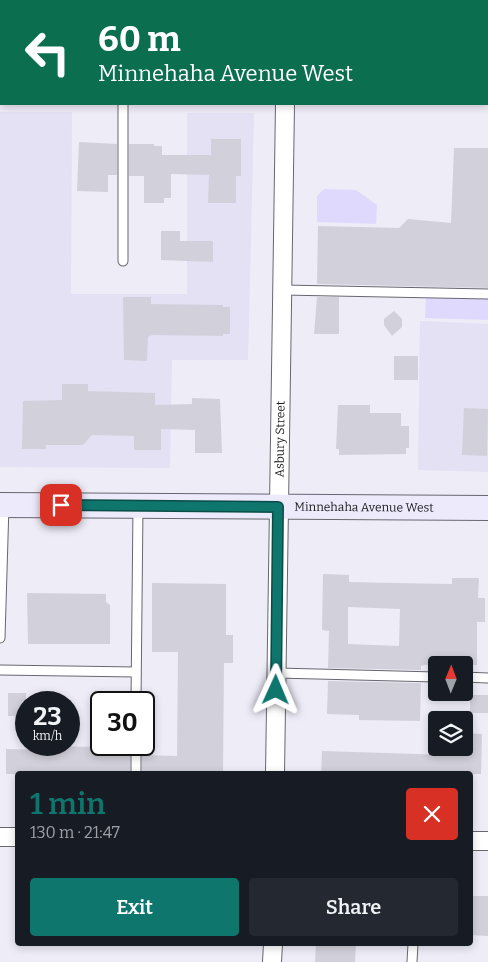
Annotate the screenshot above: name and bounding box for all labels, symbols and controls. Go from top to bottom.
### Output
text: 60 m [98,18,181,60]
icon: left [15,20,80,85]
text: Minnehaha Avenue West [98,60,353,87]
street label: Asbury Street [272,400,288,477]
pin [40,484,82,526]
icon: arrive [47,491,75,519]
street label: Minnehaha Avenue West [294,500,434,515]
north arrow [428,656,472,701]
map controls [428,656,473,756]
position arrow [249,663,301,715]
speed limit sign: 30 [90,691,155,756]
text: 23 [33,702,62,732]
button: layers [428,711,473,756]
text: km/h [33,729,62,743]
text: 1 min [30,786,105,822]
button: close [406,788,458,840]
text: 130 m · 21:47 [30,823,120,842]
button: Exit [30,878,239,936]
button: Share [249,878,458,936]

